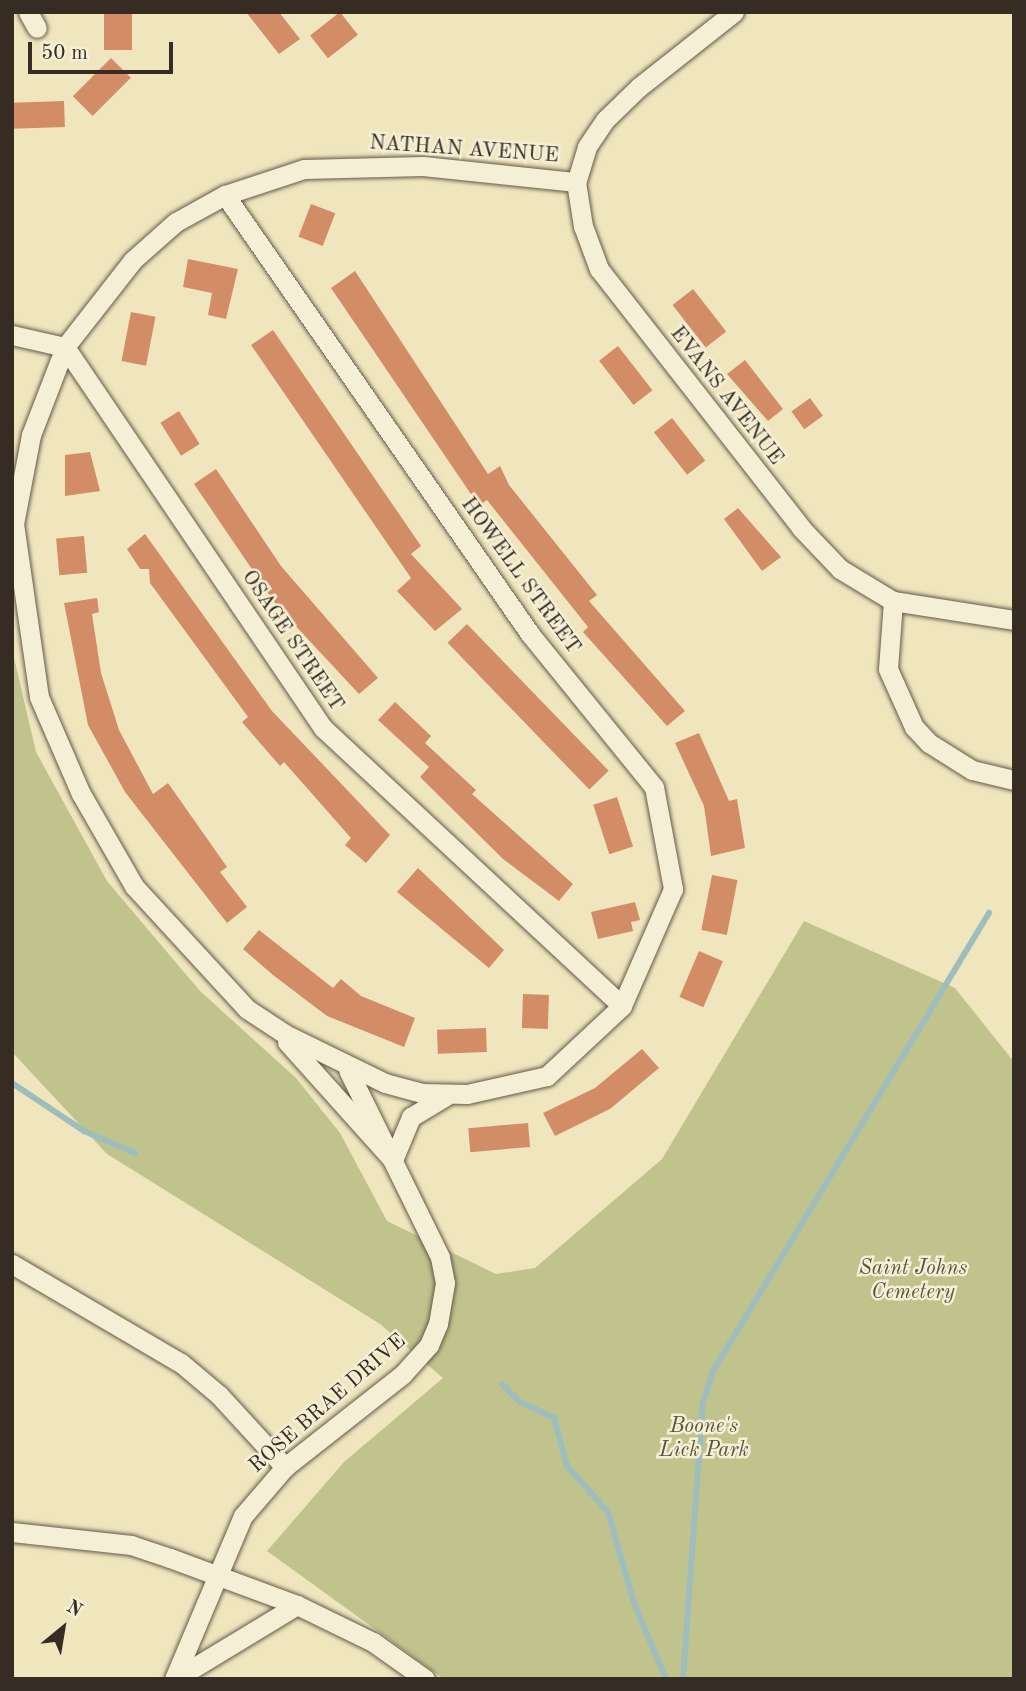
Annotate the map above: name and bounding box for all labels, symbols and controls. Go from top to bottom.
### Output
scale bar [32,28,177,72]
text: 50 m [41,43,88,64]
street label: NATHAN AVENUE [369,131,559,169]
street label: EVANS AVENUE [664,322,788,470]
street label: HOWELL STREET [455,493,585,659]
street label: OSAGE STREET [235,566,349,716]
park label: Saint Johns Cemetery [859,1256,967,1306]
street label: ROSE BRAE DRIVE [244,1329,412,1479]
park label: Boone's Lick Park [659,1414,749,1464]
north arrow [28,1593,98,1663]
text: N [63,1598,85,1621]

